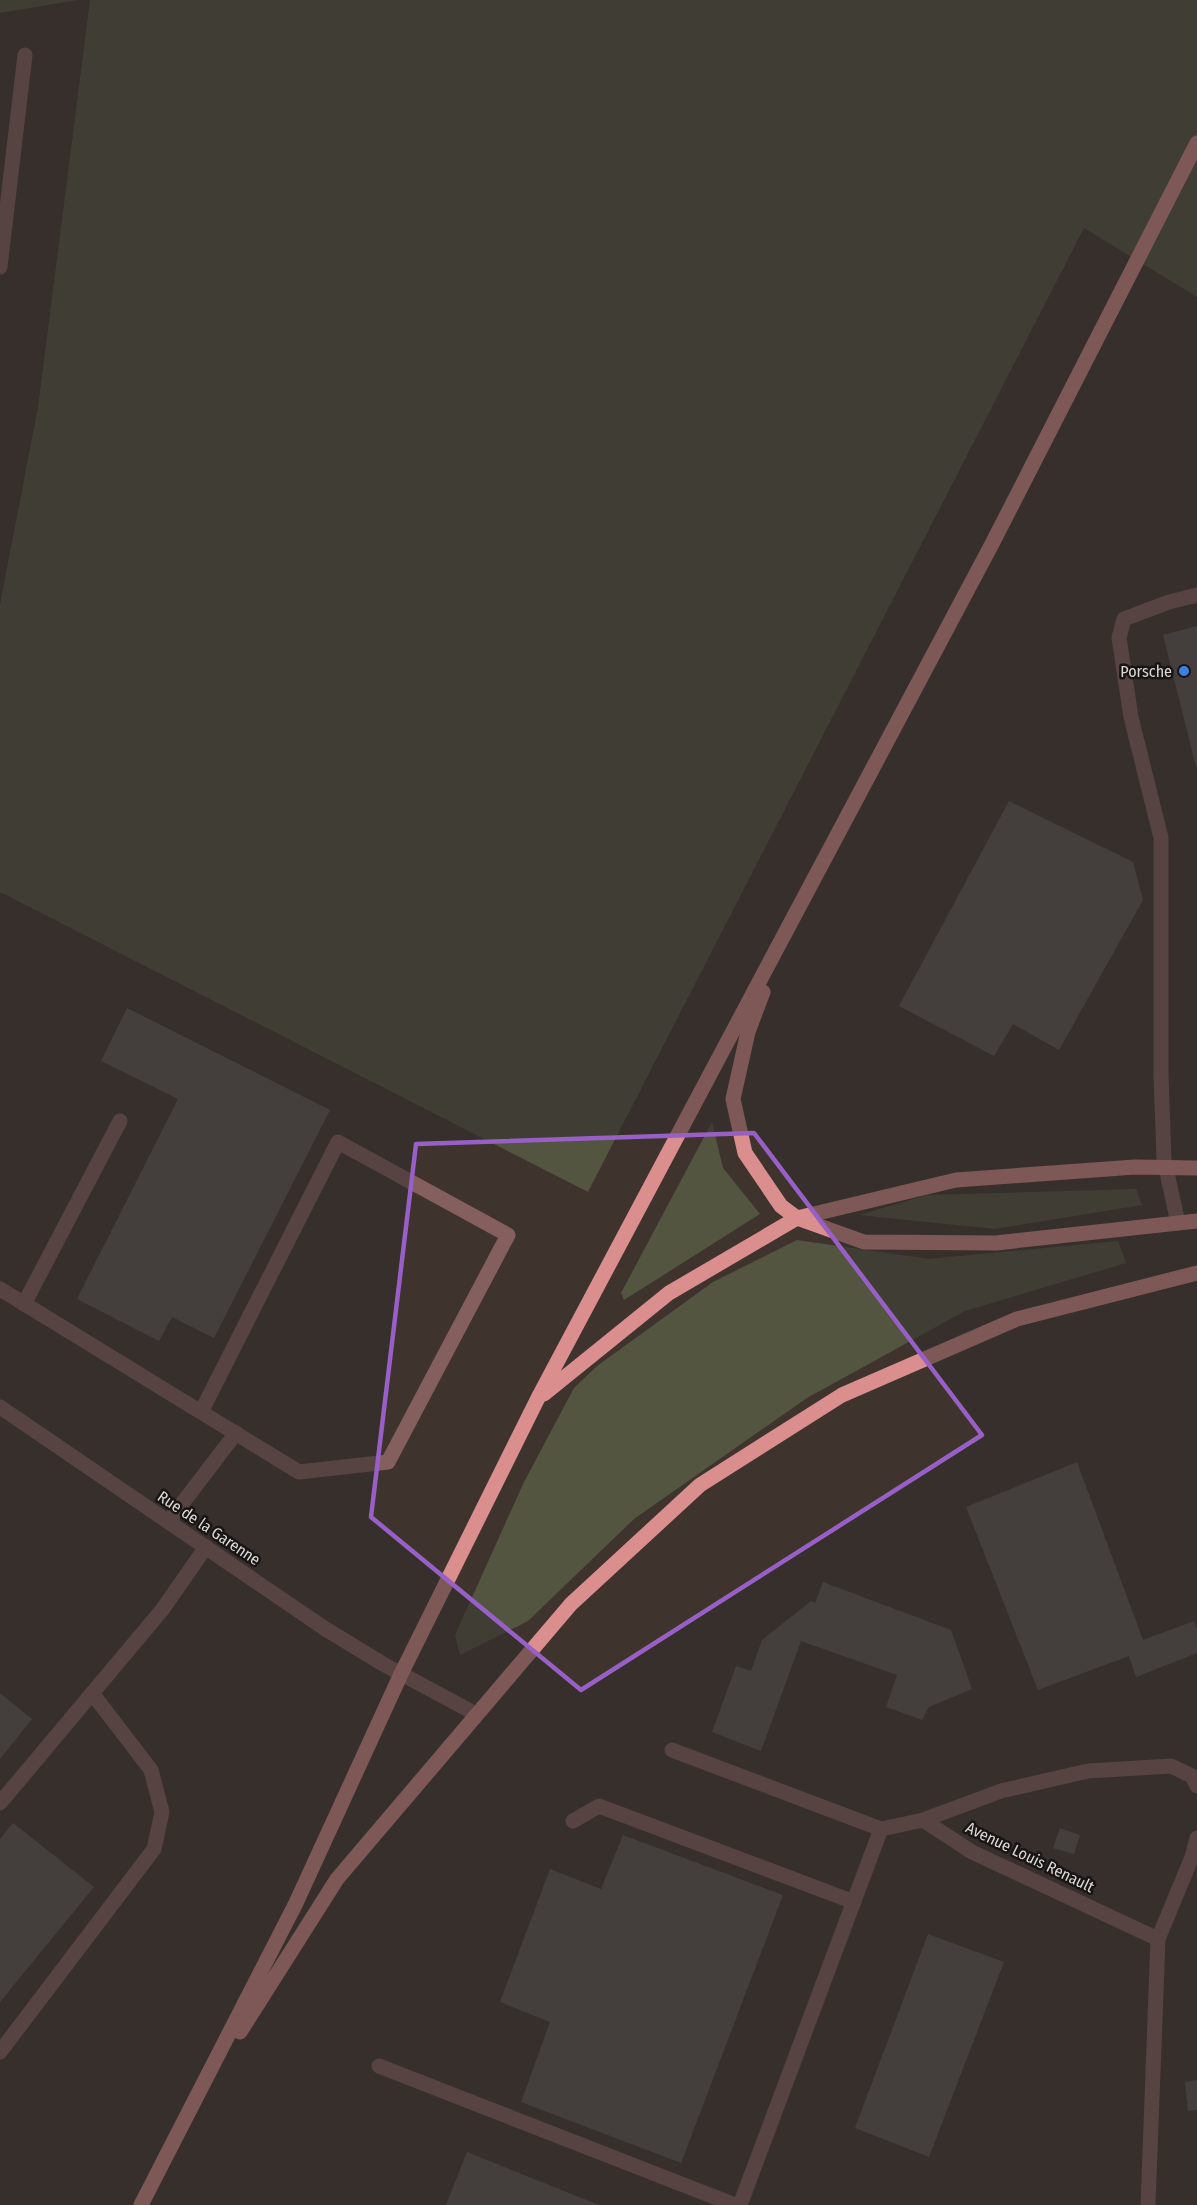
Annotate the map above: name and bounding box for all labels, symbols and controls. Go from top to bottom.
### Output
place label: Porsche [1120,662,1172,681]
marker: Porsche [1177,664,1191,678]
street label: Rue de la Garenne [154,1487,264,1569]
street label: Avenue Louis Renault [963,1818,1098,1897]

